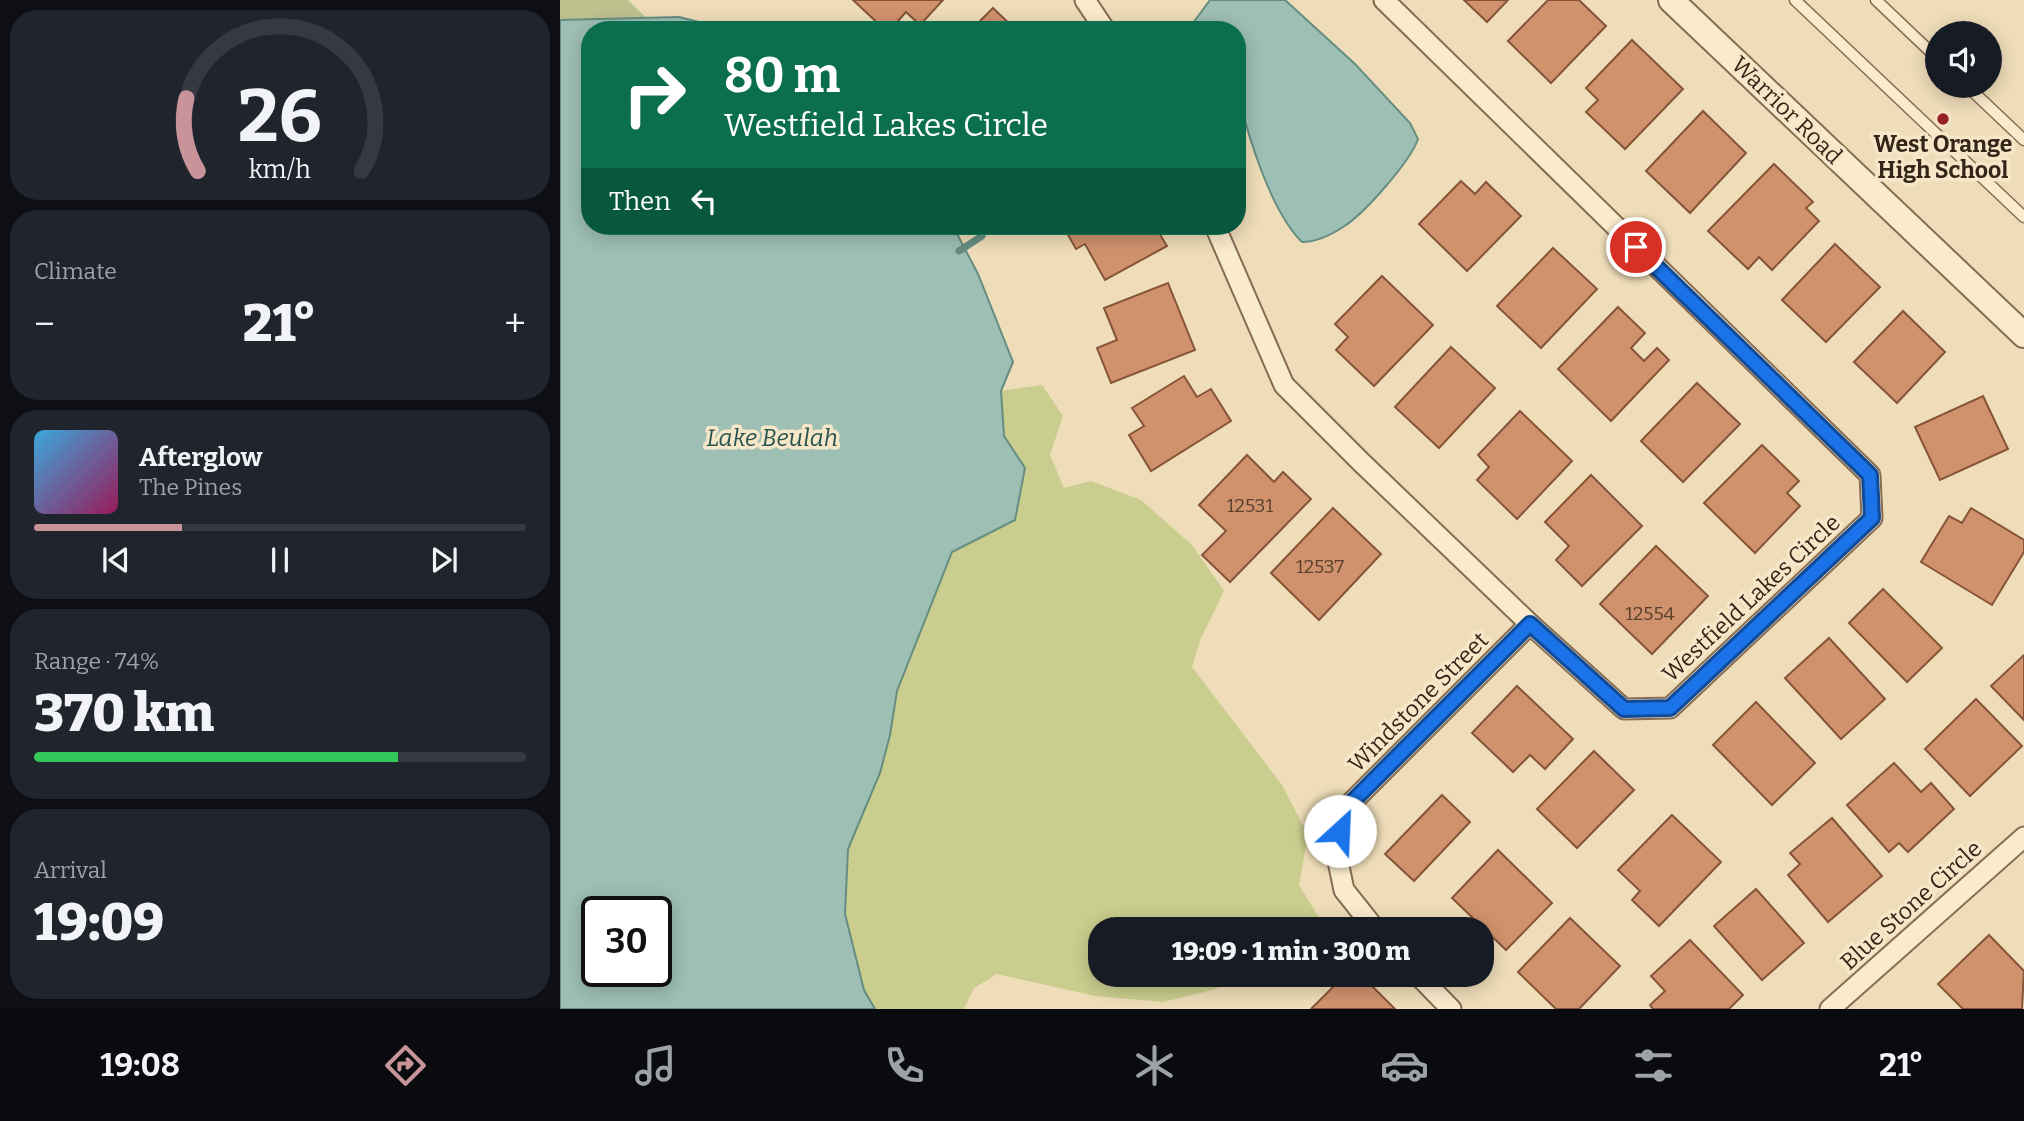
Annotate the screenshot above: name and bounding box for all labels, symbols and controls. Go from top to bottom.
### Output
map controls [1925,21,2002,98]
button: sound [1925,21,2002,98]
text: 80 m [724,46,840,105]
icon: right [609,49,700,140]
street label: Warrior Road [1726,50,1848,170]
text: 26 [238,73,322,160]
text: Westfield Lakes Circle [724,106,1048,144]
marker: West Orange High School [1935,111,1951,127]
place label: West Orange High School [1874,130,2013,184]
text: km/h [249,155,311,185]
icon: left [685,182,723,220]
text: Then [609,186,671,217]
pin [1606,217,1666,277]
icon: arrive [1617,228,1655,266]
text: Climate [34,257,117,285]
text: 21° [243,292,316,355]
text: − [34,301,55,347]
text: + [504,301,526,347]
water label: Lake Beulah [706,424,838,452]
text: Afterglow [139,442,262,473]
text: The Pines [139,473,242,501]
house number: 12531 [1227,494,1273,517]
street label: Westfield Lakes Circle [1656,508,1846,688]
icon: previous [97,541,135,579]
icon: pause [261,541,299,579]
icon: next [425,541,463,579]
house number: 12537 [1296,555,1345,578]
house number: 12554 [1625,602,1675,625]
street label: Windstone Street [1342,626,1494,778]
text: Range · 74% [34,647,159,675]
text: 370 km [34,682,214,745]
position arrow [1303,794,1377,868]
street label: Blue Stone Circle [1835,834,1987,976]
text: Arrival [34,856,107,884]
text: 19:09 [34,891,164,954]
speed limit sign: 30 [581,896,672,987]
text: 19:09 · 1 min · 300 m [1172,936,1410,967]
icon: directions [381,1041,430,1090]
icon: music [631,1041,680,1090]
icon: phone [880,1041,929,1090]
icon: climate [1130,1041,1179,1090]
icon: car [1380,1041,1429,1090]
icon: filters [1629,1041,1678,1090]
text: 19:08 [100,1046,180,1084]
text: 21° [1879,1046,1924,1084]

